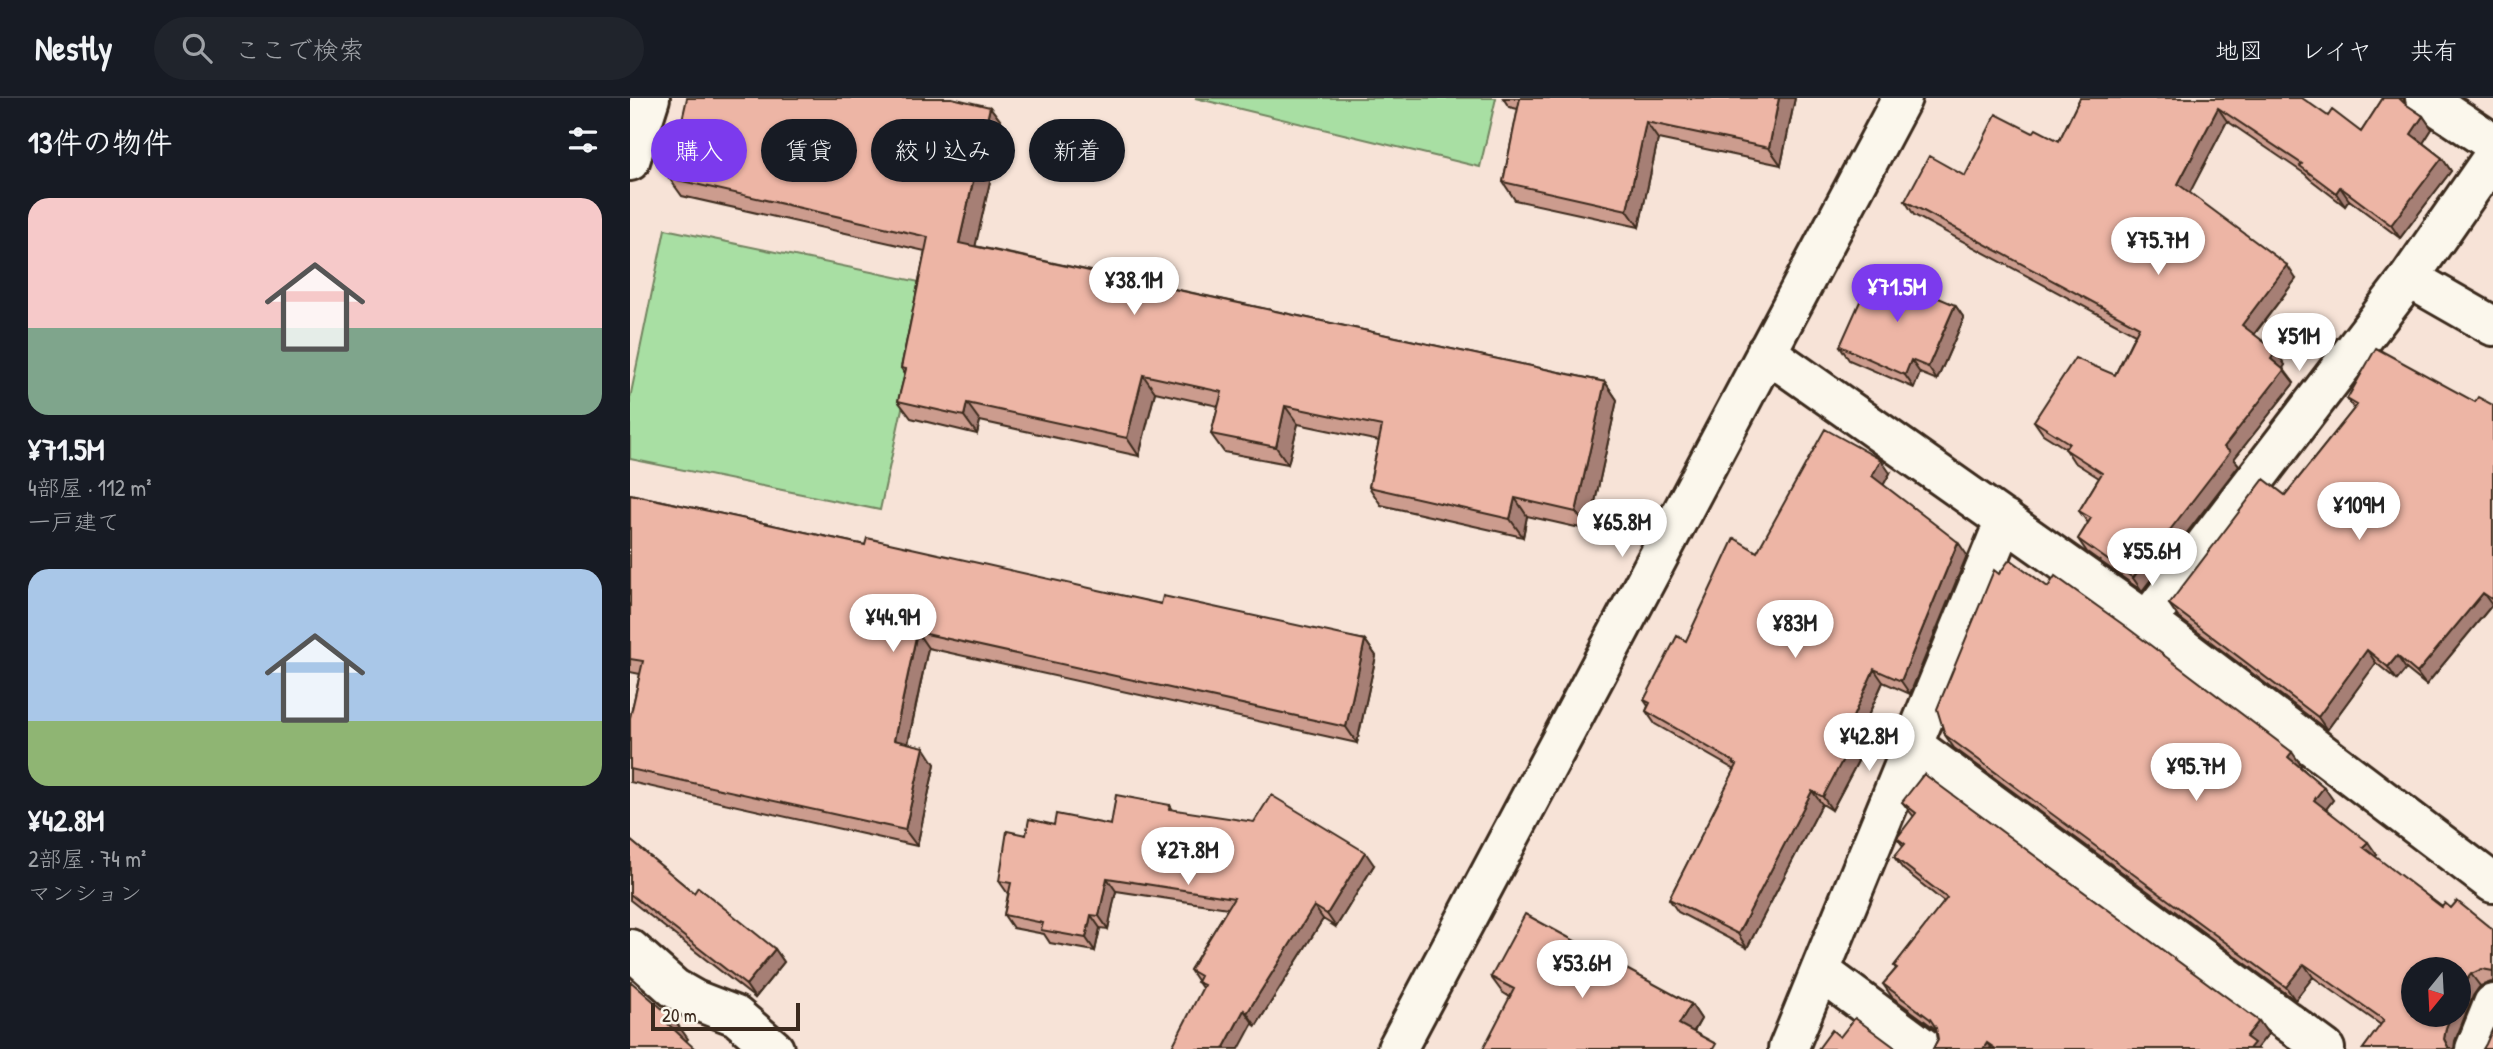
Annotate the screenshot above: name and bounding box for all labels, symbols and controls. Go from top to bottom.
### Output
search box [154,17,644,80]
text: Nestly [35,26,112,70]
icon: search [178,29,216,67]
text: ここで検索 [234,32,365,67]
text: 地図 [2215,34,2263,66]
text: レイヤ [2301,34,2372,66]
text: 共有 [2410,34,2458,66]
chip: 購入 [651,119,747,182]
chip: 賃貸 [761,119,857,182]
chip: 絞り込み [871,119,1015,182]
chip: 新着 [1029,119,1125,182]
icon: filters [564,121,602,159]
text: 13件の物件 [28,122,172,162]
pin: ¥75.7M [2101,218,2215,277]
text: ¥75.7M [2127,224,2189,255]
icon: home [252,244,378,370]
pin: ¥38.1M [1077,258,1191,317]
text: ¥38.1M [1105,264,1163,295]
pin: ¥71.5M [1840,264,1954,324]
text: ¥71.5M [1868,271,1926,302]
pin: ¥51M [2258,314,2340,373]
text: ¥51M [2278,320,2320,351]
text: ¥71.5M [28,429,105,469]
text: 4部屋 · 112 m² [28,472,152,503]
pin: ¥109M [2310,482,2408,542]
text: ¥109M [2333,489,2385,520]
pin: ¥65.8M [1565,500,1679,559]
text: 一戸建て [28,506,120,537]
text: ¥65.8M [1593,506,1651,537]
pin: ¥55.6M [2095,528,2209,588]
text: ¥55.6M [2123,535,2181,566]
pin: ¥44.9M [836,594,950,654]
text: ¥44.9M [866,601,920,632]
pin: ¥83M [1754,601,1836,660]
text: ¥83M [1773,607,1817,638]
icon: home [252,615,378,741]
pin: ¥42.8M [1812,714,1926,773]
text: ¥42.8M [1840,720,1898,751]
pin: ¥95.7M [2139,744,2253,803]
text: ¥95.7M [2167,750,2225,781]
text: ¥42.8M [28,800,104,840]
pin: ¥27.8M [1131,828,1245,887]
text: ¥27.8M [1157,834,1219,865]
text: 2部屋 · 74 m² [28,843,146,874]
text: マンション [28,877,142,908]
pin: ¥53.6M [1525,940,1639,1000]
text: ¥53.6M [1553,947,1611,978]
north arrow [2401,957,2471,1027]
map controls [2401,957,2471,1027]
scale bar [651,1000,800,1032]
text: 20 m [662,1002,697,1028]

